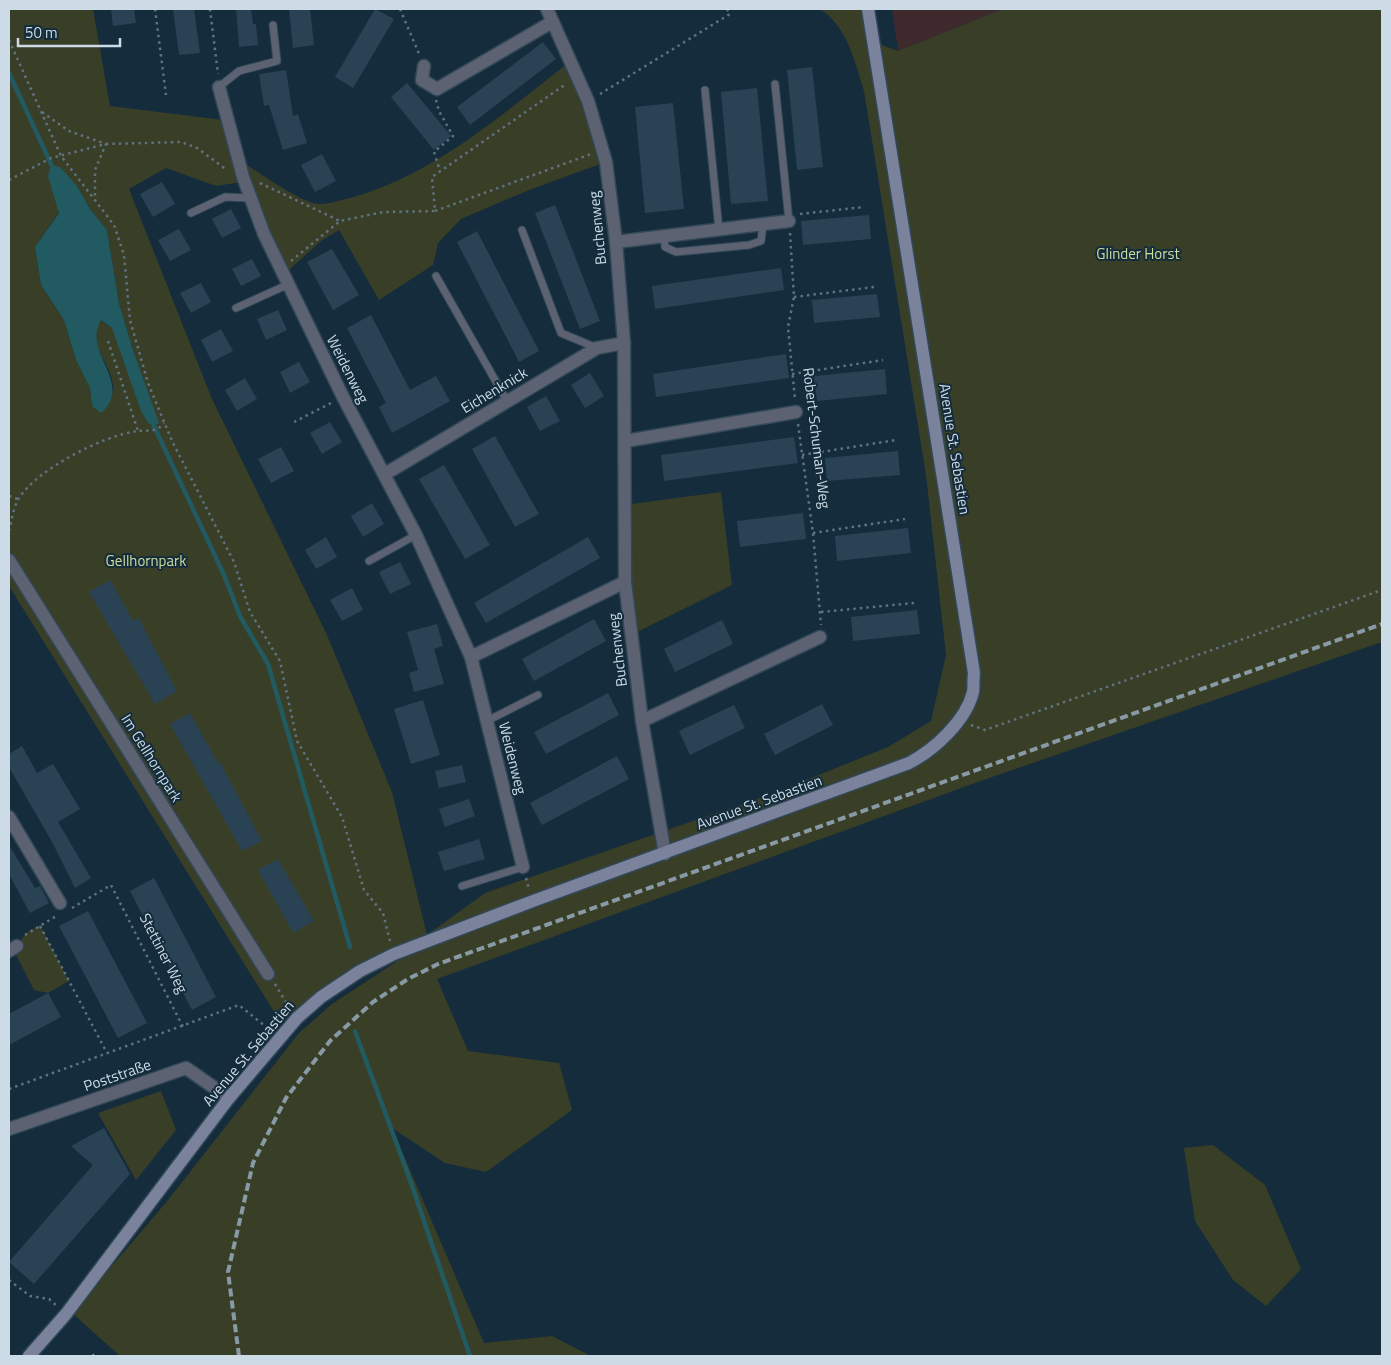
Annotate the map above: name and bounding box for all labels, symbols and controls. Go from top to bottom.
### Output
scale bar [18,15,120,47]
text: 50 m [25,21,58,44]
street label: Buchenweg [582,190,612,266]
park label: Glinder Horst [1096,242,1180,265]
street label: Weidenweg [321,331,375,407]
street label: Eichenknick [456,361,532,419]
street label: Robert-Schuman-Weg [797,366,837,510]
street label: Avenue St. Sebastien [933,382,977,516]
park label: Gellhornpark [106,549,186,572]
street label: Buchenweg [601,612,633,688]
street label: Im Gellhornpark [116,709,188,807]
street label: Weidenweg [493,719,533,797]
street label: Avenue St. Sebastien [693,769,825,835]
street label: Stettiner Weg [134,909,194,997]
street label: Avenue St. Sebastien [197,995,299,1111]
street label: Poststraße [80,1053,154,1097]

